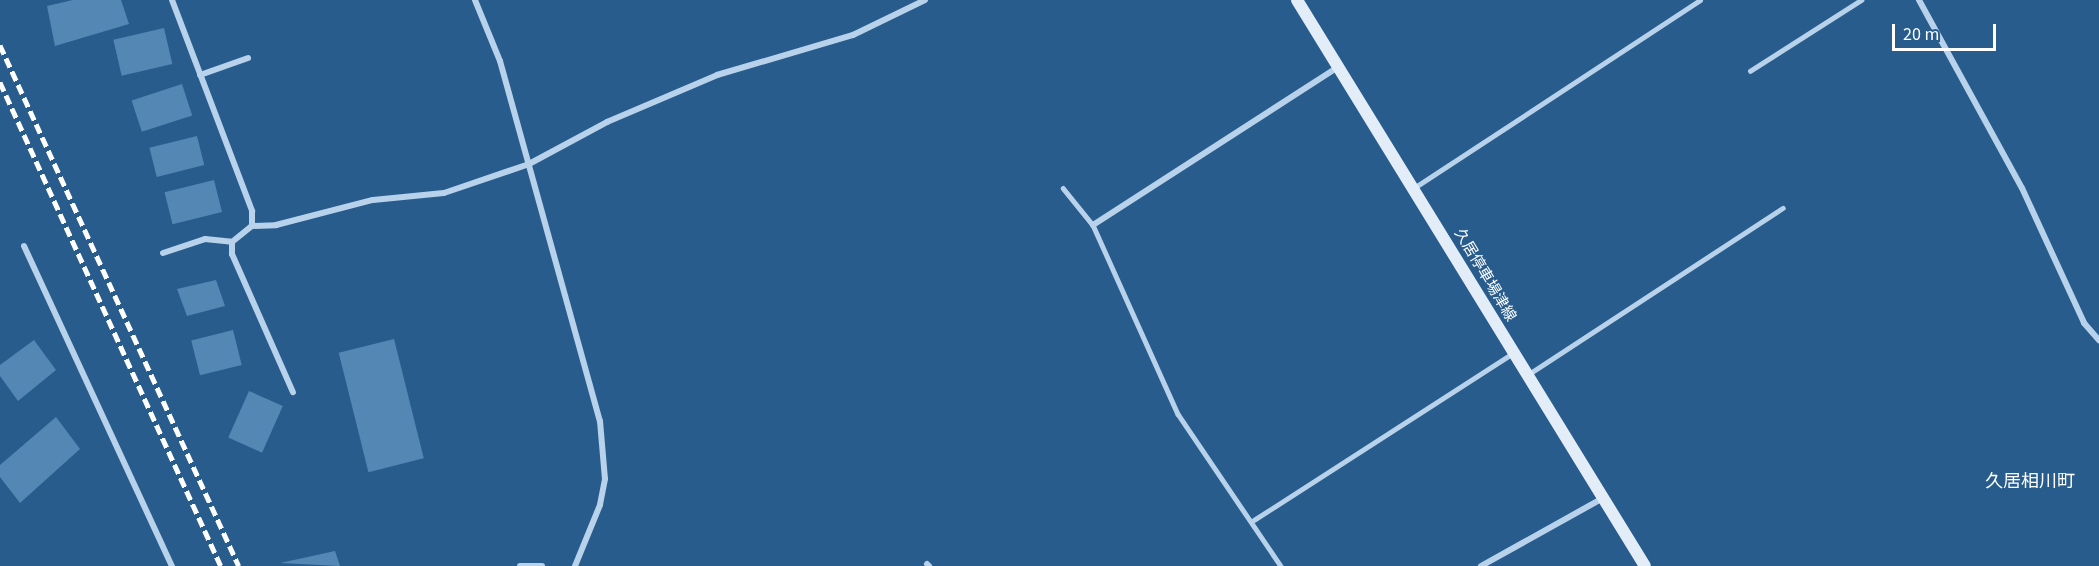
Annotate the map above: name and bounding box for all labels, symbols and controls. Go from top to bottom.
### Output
scale bar [1895,12,1998,50]
text: 20 m [1903,22,1939,47]
street label: 久居停車場津線 [1450,225,1520,325]
district label: 久居相川町 [1985,471,2075,493]

